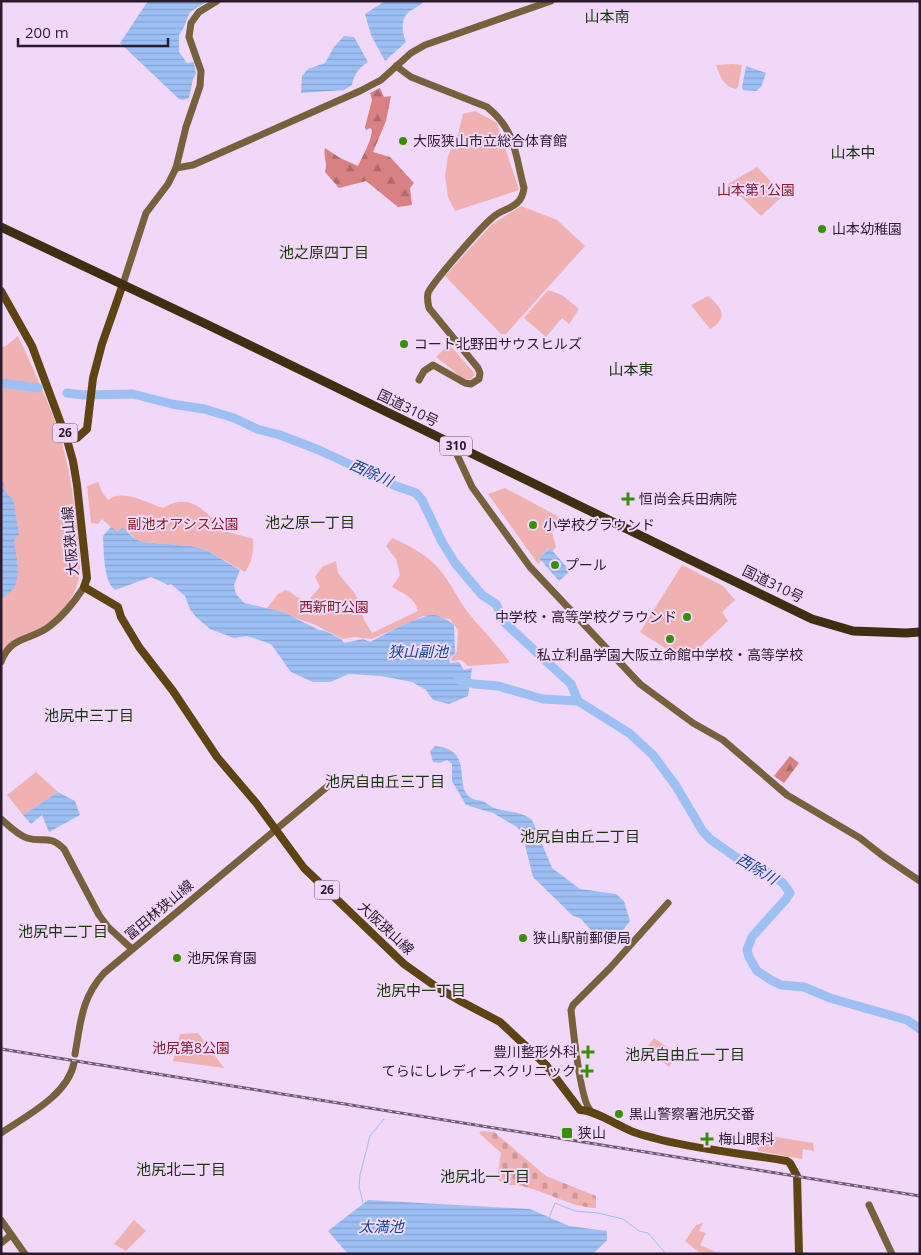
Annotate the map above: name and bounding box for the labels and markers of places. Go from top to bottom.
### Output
place label: 大阪狭山市立総合体育館 [413,131,567,150]
marker: 大阪狭山市立総合体育館 [397,135,409,147]
place label: 山本幼稚園 [832,219,902,238]
marker: 山本幼稚園 [816,223,828,235]
place label: コート北野田サウスヒルズ [414,334,582,353]
marker: コート北野田サウスヒルズ [398,338,410,350]
place label: 恒尚会兵田病院 [639,489,737,508]
marker: 恒尚会兵田病院 [621,492,635,506]
place label: 小学校グラウンド [543,515,655,534]
marker: 小学校グラウンド [527,519,539,531]
place label: プール [565,555,607,574]
marker: プール [549,559,561,571]
place label: 中学校・高等学校グラウンド [495,607,677,626]
marker: 中学校・高等学校グラウンド [681,611,693,623]
marker: 私立利晶学園大阪立命館中学校・高等学校 [664,633,676,645]
place label: 私立利晶学園大阪立命館中学校・高等学校 [537,645,803,664]
place label: 狭山駅前郵便局 [533,928,631,947]
marker: 狭山駅前郵便局 [517,932,529,944]
place label: 池尻保育園 [187,948,257,967]
marker: 池尻保育園 [171,952,183,964]
place label: 豊川整形外科 [493,1042,577,1061]
marker: 豊川整形外科 [581,1045,595,1059]
place label: てらにしレディースクリニック [382,1061,576,1080]
marker: てらにしレディースクリニック [580,1064,594,1078]
place label: 黒山警察署池尻交番 [629,1104,755,1123]
marker: 黒山警察署池尻交番 [613,1108,625,1120]
place label: 狭山 [578,1123,606,1142]
marker: 狭山 [560,1126,574,1140]
place label: 梅山眼科 [718,1129,774,1148]
marker: 梅山眼科 [700,1132,714,1146]

